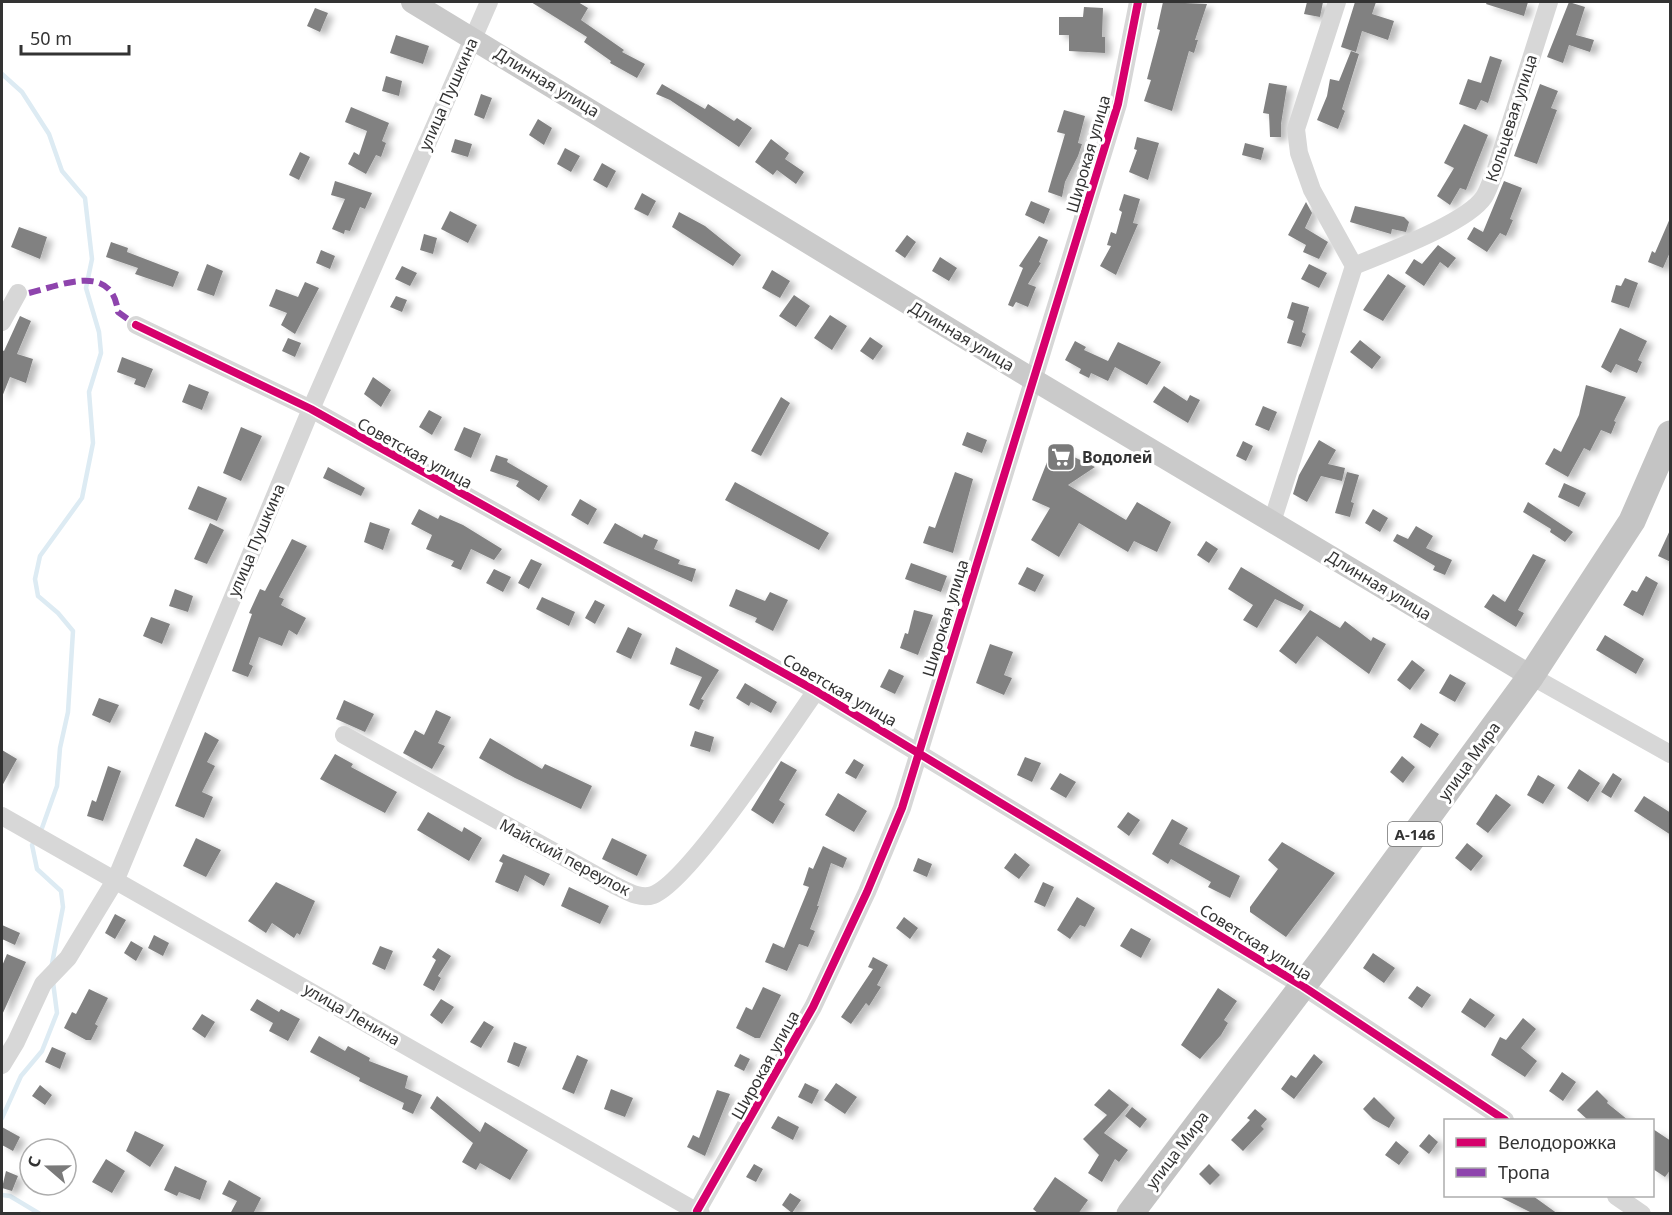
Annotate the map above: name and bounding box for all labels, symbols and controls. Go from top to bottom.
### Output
scale bar [21,18,129,56]
text: 50 m [30,26,72,50]
street label: улица Пушкина [413,34,483,154]
street label: Длинная улица [490,42,604,122]
street label: Кольцевая улица [1480,52,1542,184]
street label: Широкая улица [1061,93,1115,215]
street label: Длинная улица [905,296,1019,376]
street label: Советская улица [354,412,476,494]
supermarket icon: Водолей [1045,441,1077,473]
place label: Водолей [1082,446,1153,468]
street label: улица Пушкина [222,480,290,600]
street label: Длинная улица [1322,545,1436,625]
street label: Широкая улица [917,557,973,679]
street label: Советская улица [779,648,901,732]
street label: улица Мира [1433,717,1505,805]
street label: Майский переулок [496,813,635,901]
road number: А-146 [1388,822,1442,846]
street label: Советская улица [1196,899,1316,985]
street label: улица Ленина [300,977,404,1051]
street label: Широкая улица [726,1007,804,1123]
street label: улица Мира [1140,1106,1214,1194]
legend [1444,1119,1654,1197]
text: Велодорожка [1498,1130,1616,1154]
north arrow [18,1137,78,1197]
text: С [22,1153,46,1170]
text: Тропа [1498,1160,1550,1184]

